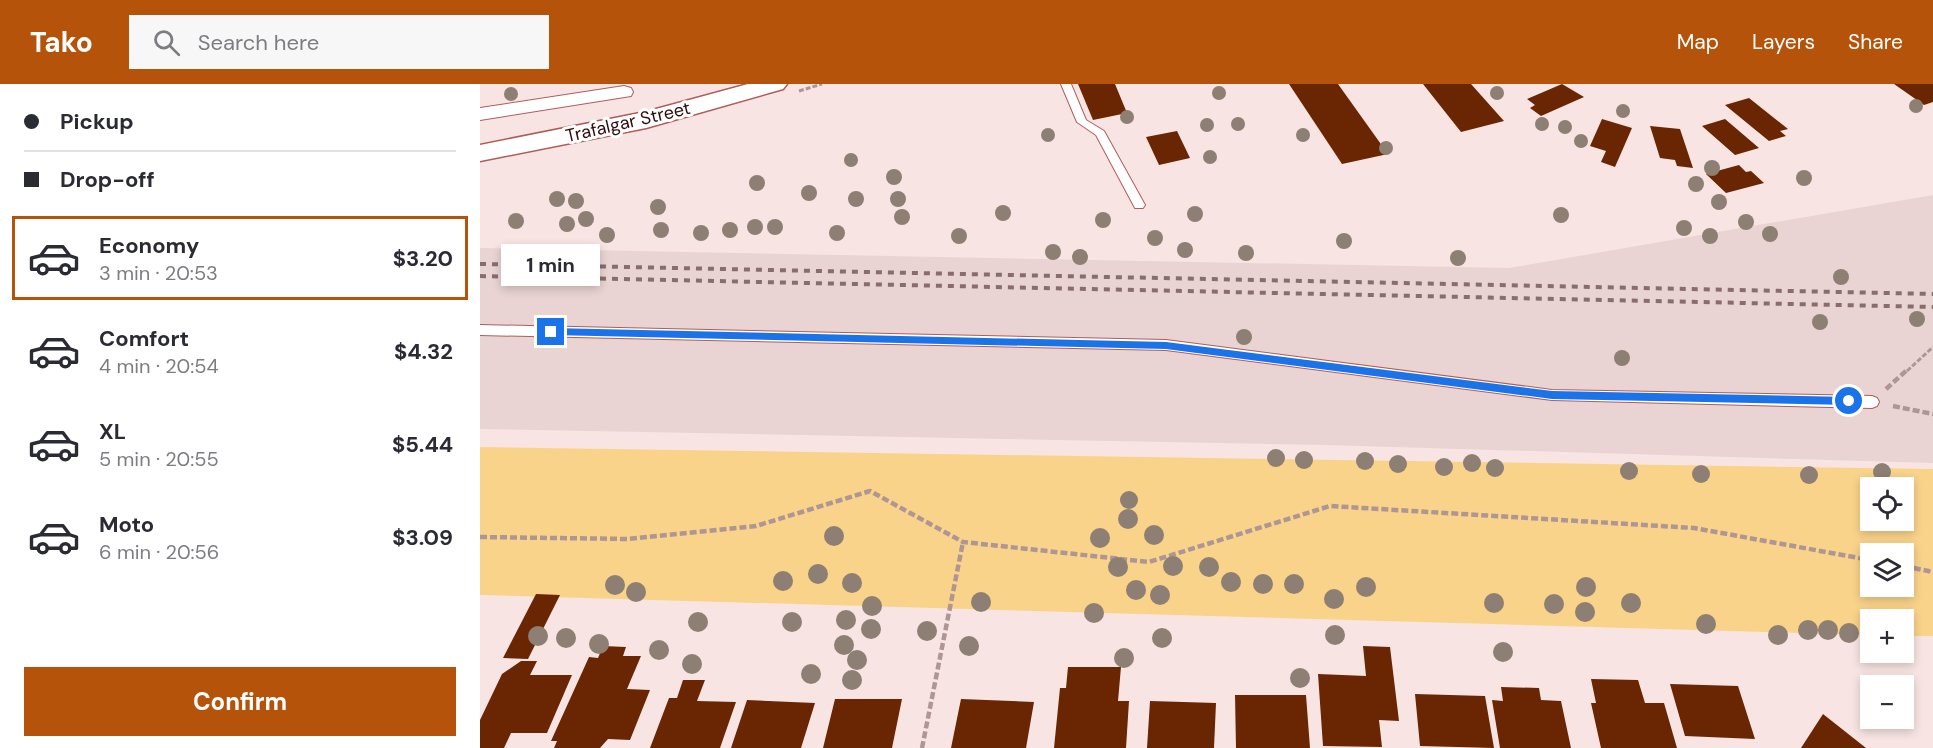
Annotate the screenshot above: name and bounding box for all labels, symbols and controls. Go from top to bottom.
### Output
search box [129,15,549,69]
text: Tako [30,24,93,61]
icon: search [150,26,183,59]
text: Search here [198,28,319,57]
text: Map [1677,28,1719,56]
text: Layers [1752,28,1815,56]
text: Share [1848,28,1903,56]
street label: Trafalgar Street [563,96,693,148]
text: Pickup [60,107,134,136]
text: Drop-off [60,165,155,194]
icon: car [27,231,81,285]
text: Economy [99,231,199,260]
text: $3.20 [393,244,453,273]
callout: 1 min [502,245,601,287]
text: 1 min [526,252,575,278]
text: 3 min · 20:53 [99,260,218,286]
route end [537,318,564,345]
icon: car [27,324,81,378]
text: Comfort [99,324,189,353]
text: $4.32 [394,337,453,366]
text: 4 min · 20:54 [99,353,219,379]
route start [1835,387,1862,414]
icon: car [27,417,81,471]
text: XL [99,417,126,446]
text: $5.44 [392,430,453,459]
text: 5 min · 20:55 [99,446,219,472]
map controls [1860,477,1914,729]
button: locate [1860,477,1914,531]
icon: car [27,510,81,564]
text: Moto [99,510,154,539]
text: $3.09 [392,523,453,552]
text: 6 min · 20:56 [99,539,219,565]
button: layers [1860,543,1914,597]
button: + [1860,609,1914,663]
button: Confirm [24,667,456,736]
button: − [1860,675,1914,729]

